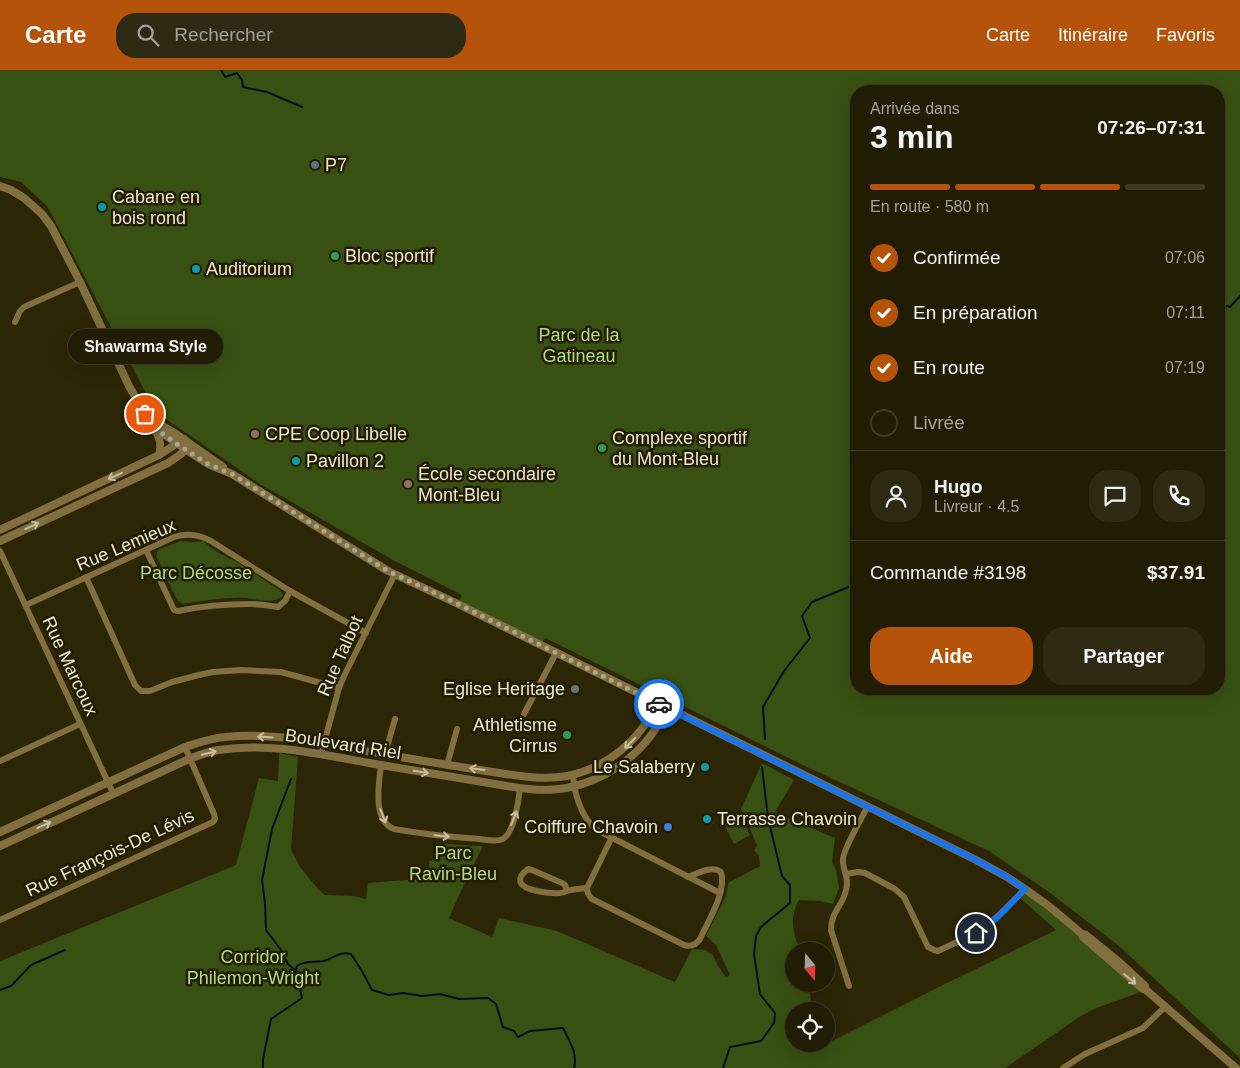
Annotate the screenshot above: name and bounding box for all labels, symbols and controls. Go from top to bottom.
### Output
search box [116,13,466,58]
text: Carte [25,21,86,48]
icon: search [134,21,162,49]
text: Rechercher [174,24,273,45]
text: Carte [986,25,1030,45]
text: Itinéraire [1058,25,1128,45]
text: Favoris [1156,25,1215,45]
text: Arrivée dans [870,100,960,117]
text: 07:26–07:31 [1097,117,1205,138]
text: 3 min [870,119,954,155]
place label: P7 [325,155,347,175]
marker: P7 [309,159,321,171]
place label: Cabane en bois rond [112,187,200,228]
text: En route · 580 m [870,198,989,215]
marker: Cabane en bois rond [96,201,108,213]
icon: check [870,244,898,272]
place label: Bloc sportif [345,246,435,266]
text: Confirmée [913,247,1001,268]
text: 07:06 [1165,249,1205,266]
marker: Bloc sportif [329,250,341,262]
place label: Auditorium [206,259,292,279]
marker: Auditorium [190,263,202,275]
icon: check [870,299,898,327]
text: En préparation [913,302,1038,323]
text: 07:11 [1166,304,1205,321]
park label: Parc de la Gatineau [538,325,621,366]
callout: Shawarma Style [68,329,222,364]
text: Shawarma Style [84,338,207,355]
icon: check [870,354,898,382]
text: En route [913,357,985,378]
text: 07:19 [1165,359,1205,376]
pin [124,393,166,435]
icon: bag [131,400,159,428]
text: Livrée [913,412,965,433]
place label: CPE Coop Libelle [265,424,407,444]
marker: CPE Coop Libelle [249,428,261,440]
place label: Complexe sportif du Mont-Bleu [612,428,748,469]
marker: Complexe sportif du Mont-Bleu [596,442,608,454]
place label: Pavillon 2 [306,451,384,471]
marker: Pavillon 2 [290,455,302,467]
place label: École secondaire Mont-Bleu [418,464,556,505]
button: person [870,470,922,522]
button: chat [1089,470,1141,522]
button: phone [1153,470,1205,522]
one-way arrow [108,471,123,481]
text: Hugo [934,476,983,497]
marker: École secondaire Mont-Bleu [402,478,414,490]
text: Livreur · 4.5 [934,498,1019,515]
street label: Rue Lemieux [73,515,179,575]
one-way arrow [24,521,39,530]
text: Commande #3198 [870,562,1026,583]
text: $37.91 [1147,562,1205,583]
park label: Parc Décosse [140,563,252,583]
street label: Rue Marcoux [38,613,102,719]
street label: Rue Talbot [313,613,367,699]
button: Aide [870,627,1033,685]
button: Partager [1043,627,1205,685]
place label: Eglise Heritage [443,679,565,699]
courier [634,679,684,729]
marker: Eglise Heritage [569,683,581,695]
icon: car [645,690,673,718]
place label: Athletisme Cirrus [473,715,557,756]
street label: Boulevard Riel [284,725,402,763]
marker: Athletisme Cirrus [561,729,573,741]
one-way arrow [257,732,273,741]
one-way arrow [624,736,636,749]
one-way arrow [200,748,216,757]
place label: Le Salaberry [593,757,695,777]
marker: Le Salaberry [699,761,711,773]
one-way arrow [470,764,486,774]
one-way arrow [413,767,429,777]
street label: Rue François-De Lévis [23,805,197,901]
one-way arrow [379,808,389,823]
place label: Terrasse Chavoin [717,809,857,829]
one-way arrow [510,811,519,826]
marker: Terrasse Chavoin [701,813,713,825]
place label: Coiffure Chavoin [524,817,658,837]
one-way arrow [36,820,51,830]
marker: Coiffure Chavoin [662,821,674,833]
one-way arrow [434,831,450,841]
park label: Parc Ravin-Bleu [409,843,497,884]
pin [955,912,997,954]
icon: home [962,919,990,947]
north arrow [785,942,835,992]
map controls [785,942,835,1052]
park label: Corridor Philemon-Wright [187,947,319,988]
one-way arrow [1124,973,1137,984]
button: locate [785,1002,835,1052]

